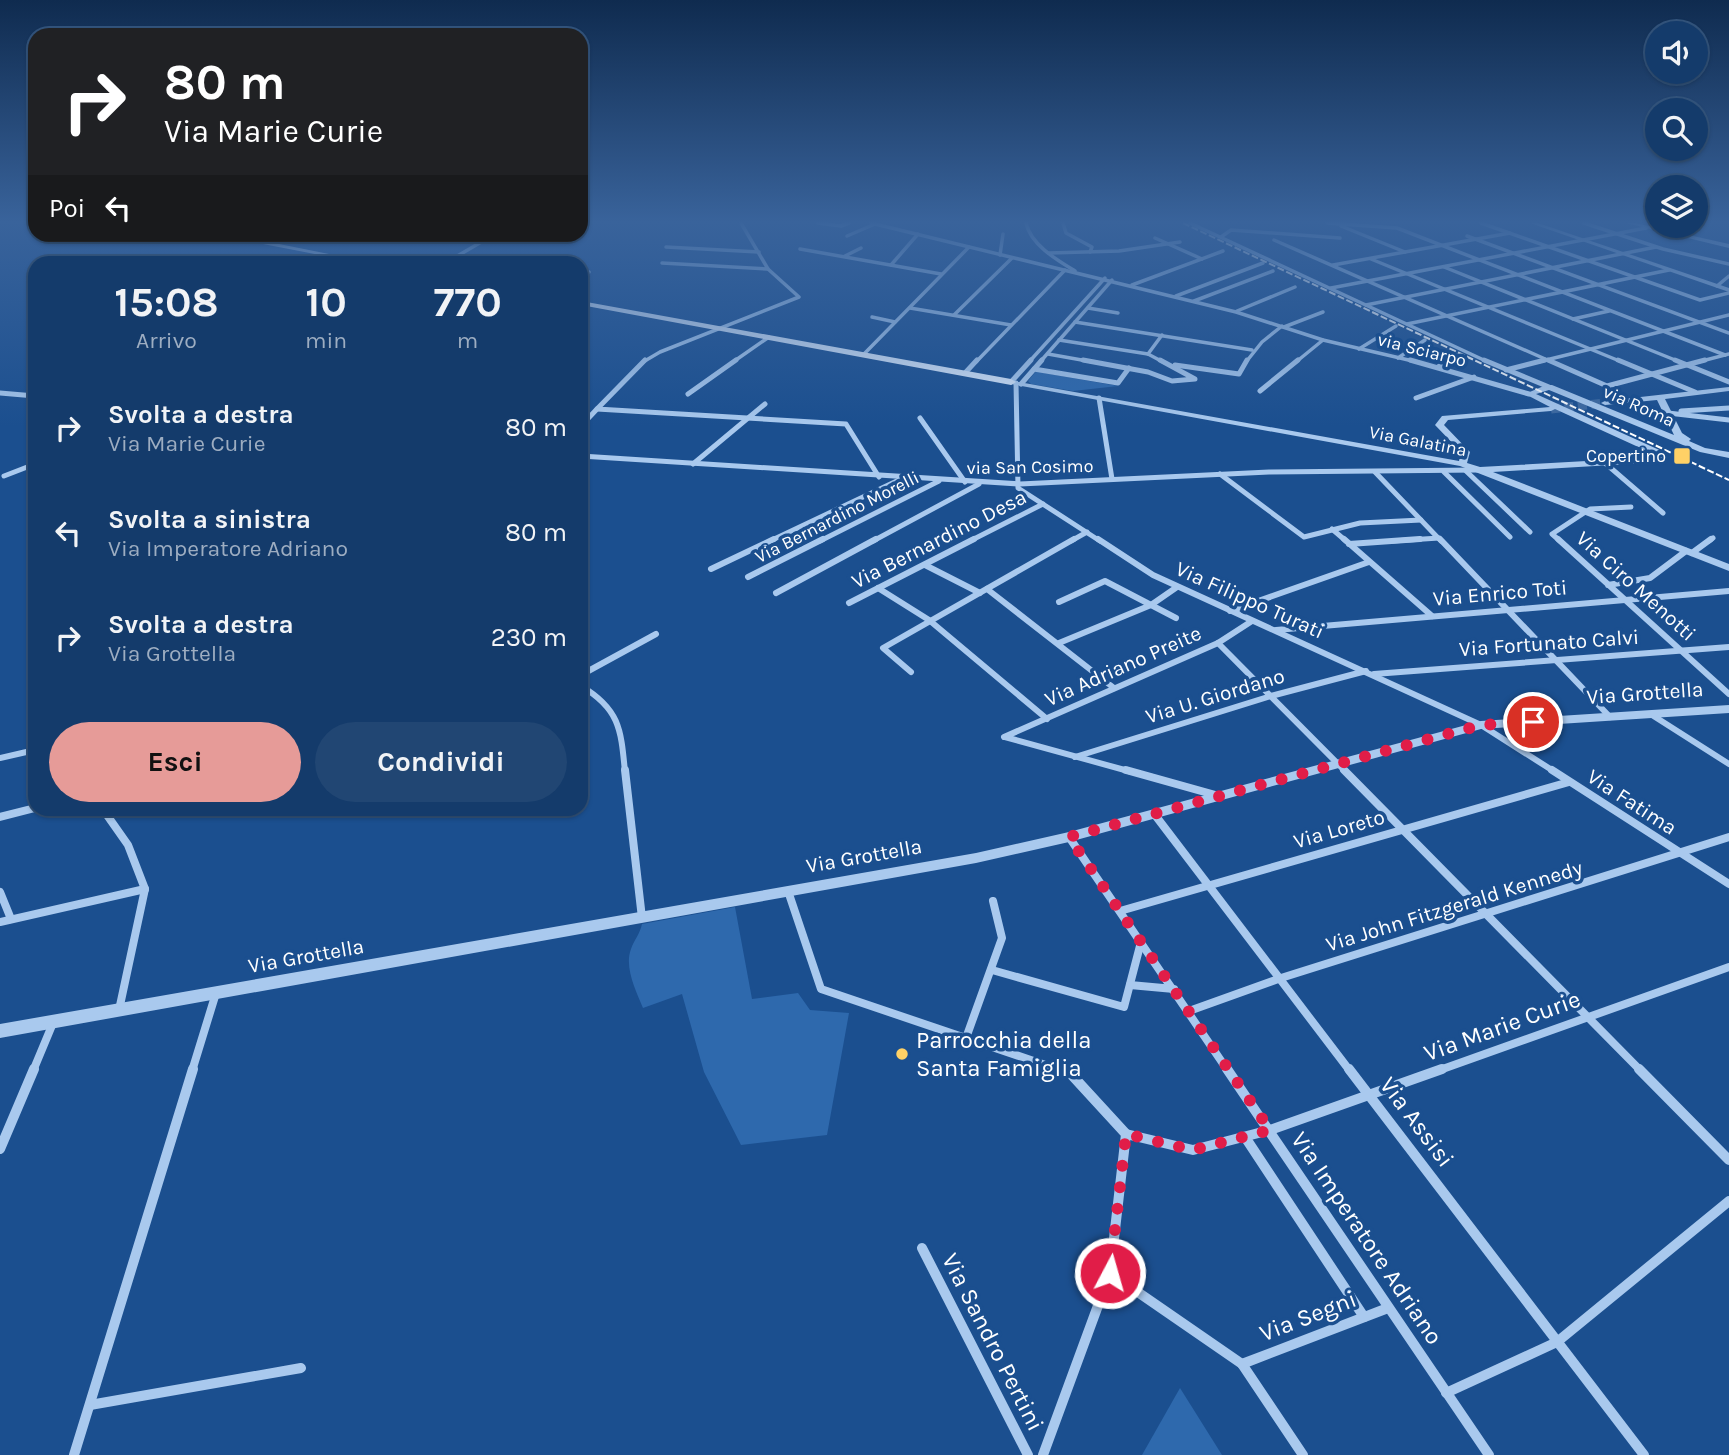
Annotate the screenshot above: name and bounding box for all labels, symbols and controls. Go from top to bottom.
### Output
map controls [1645,21,1708,238]
button: sound [1645,21,1708,84]
text: 80 m [164,54,286,111]
icon: right [49,56,140,147]
button: search [1645,98,1708,161]
text: Via Marie Curie [164,113,383,150]
button: layers [1645,175,1708,238]
icon: left [99,189,137,227]
text: Poi [49,193,85,224]
text: 15:08 [114,277,219,327]
text: 10 [305,277,347,327]
text: 770 [433,277,502,327]
text: Arrivo [136,327,197,354]
text: min [305,327,347,354]
text: m [457,327,478,354]
street label: via Sciarpo [1375,328,1469,372]
street label: via Roma [1600,380,1678,432]
text: Svolta a destra [108,399,294,430]
icon: right [49,409,87,447]
text: 80 m [505,412,567,443]
street label: Via Galatina [1367,421,1469,461]
text: Via Marie Curie [108,430,266,457]
place label: Copertino [1586,445,1666,467]
marker: Copertino [1672,446,1692,466]
street label: via San Cosimo [966,455,1094,479]
street label: Via Bernardino Morelli [751,466,923,568]
street label: Via Bernardino Desa [848,485,1030,593]
text: Svolta a sinistra [108,504,311,535]
icon: left [49,514,87,552]
text: 80 m [505,517,567,548]
street label: Via Ciro Menotti [1571,526,1701,646]
text: Via Imperatore Adriano [108,535,348,562]
street label: Via Filippo Turati [1172,556,1328,644]
street label: Via Enrico Toti [1432,575,1568,611]
text: Svolta a destra [108,609,294,640]
icon: right [49,619,87,657]
street label: Via Adriano Preite [1041,621,1205,711]
text: 230 m [491,622,567,653]
street label: Via Fortunato Calvi [1458,625,1640,661]
text: Via Grottella [108,640,236,667]
street label: Via U. Giordano [1143,663,1287,729]
street label: Via Grottella [1586,677,1704,709]
pin [1503,692,1563,752]
icon: arrive [1514,703,1552,741]
button: Esci [49,722,301,802]
button: Condividi [315,722,567,802]
street label: Via Fatima [1583,764,1681,840]
street label: Via Loreto [1291,805,1387,853]
street label: Via Grottella [804,834,924,878]
street label: Via John Fitzgerald Kennedy [1323,855,1585,957]
street label: Via Grottella [246,934,366,978]
street label: Via Marie Curie [1420,985,1584,1067]
place label: Parrocchia della Santa Famiglia [916,1026,1091,1082]
marker: Parrocchia della Santa Famiglia [894,1046,910,1062]
street label: Via Assisi [1374,1071,1460,1173]
street label: Via Imperatore Adriano [1285,1126,1449,1350]
position arrow [1073,1236,1147,1310]
street label: Via Sandro Pertini [936,1249,1050,1435]
street label: Via Segni [1256,1285,1360,1347]

